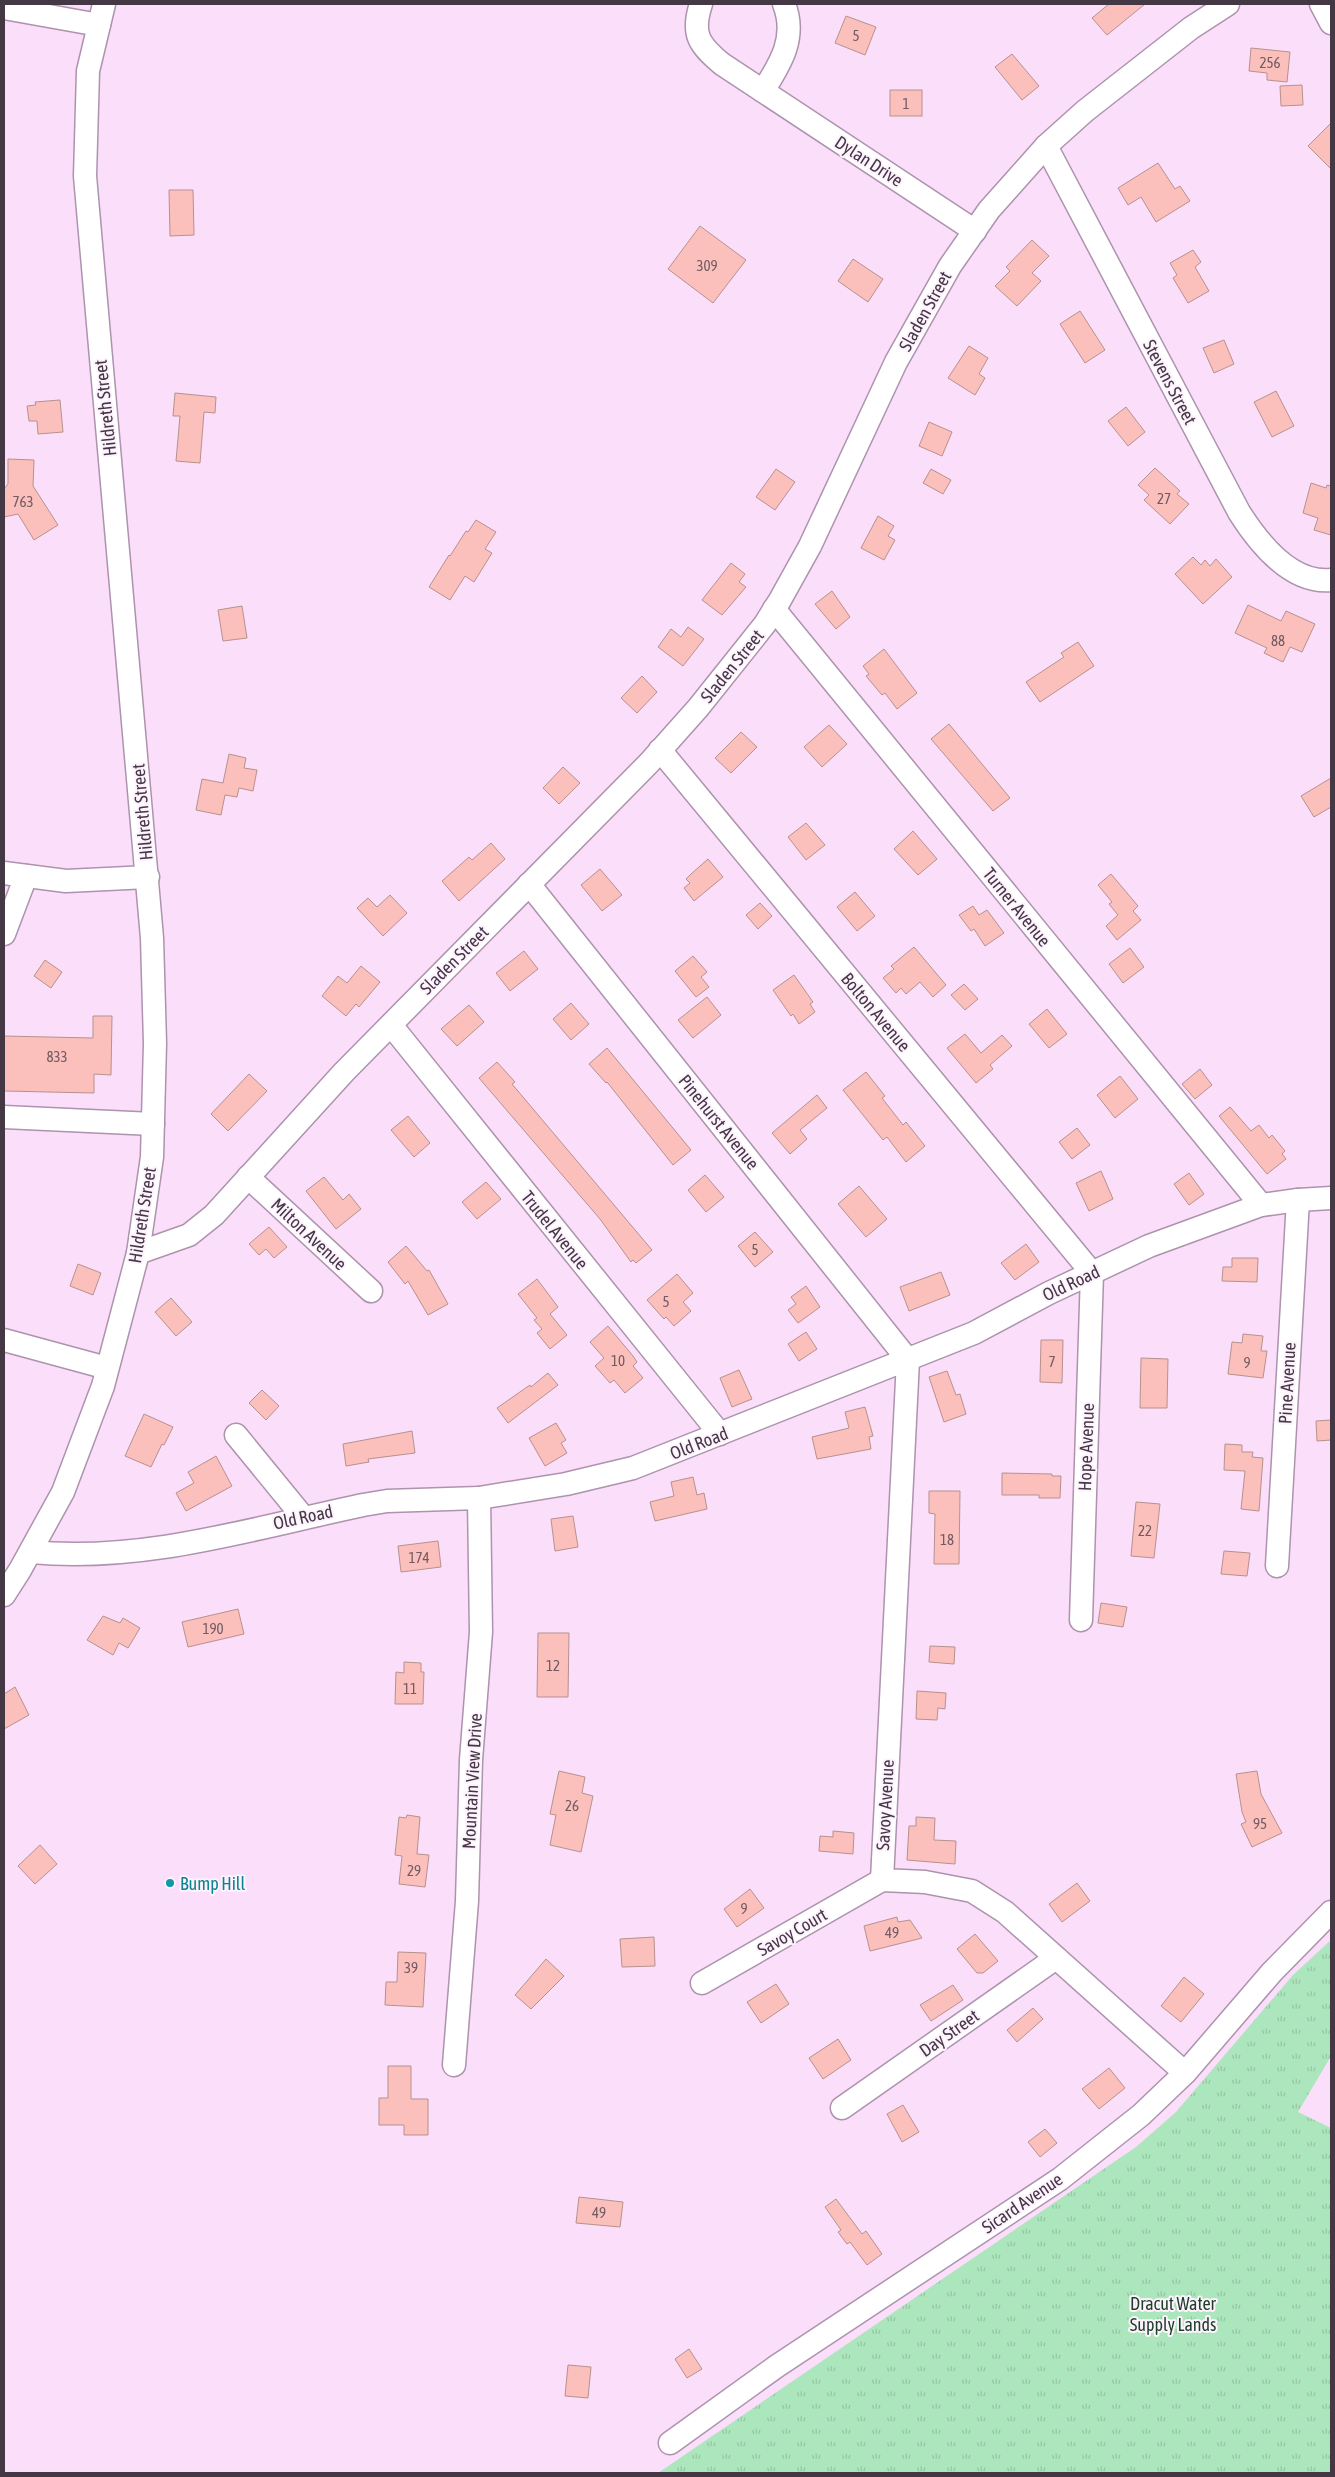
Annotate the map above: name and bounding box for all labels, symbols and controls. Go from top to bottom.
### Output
house number: 5 [852,27,860,44]
house number: 256 [1259,54,1281,71]
house number: 1 [902,95,910,112]
street label: Dylan Drive [831,131,907,191]
house number: 309 [696,257,718,274]
street label: Sladen Street [894,267,956,355]
street label: Stevens Street [1139,336,1201,428]
street label: Hildreth Street [89,359,121,457]
house number: 27 [1157,490,1171,507]
house number: 763 [12,493,34,510]
street label: Sladen Street [696,625,768,707]
house number: 88 [1271,632,1285,649]
street label: Hildreth Street [127,763,157,861]
street label: Turner Avenue [979,863,1055,951]
street label: Sladen Street [415,921,493,999]
street label: Bolton Avenue [837,968,915,1056]
house number: 833 [46,1048,68,1065]
street label: Pinehurst Avenue [674,1070,764,1174]
street label: Hildreth Street [124,1165,160,1265]
street label: Trudel Avenue [517,1187,593,1273]
street label: Milton Avenue [267,1194,351,1274]
house number: 5 [751,1241,759,1258]
street label: Old Road [1039,1261,1103,1305]
house number: 5 [662,1293,670,1310]
street label: Pine Avenue [1274,1342,1300,1424]
house number: 10 [611,1352,625,1369]
house number: 7 [1048,1353,1056,1370]
house number: 9 [1243,1354,1251,1371]
street label: Hope Avenue [1074,1403,1098,1491]
street label: Old Road [667,1422,731,1464]
street label: Old Road [271,1500,335,1534]
house number: 22 [1138,1522,1152,1539]
house number: 18 [940,1531,954,1548]
house number: 174 [408,1549,430,1566]
house number: 190 [202,1620,224,1637]
house number: 12 [546,1657,560,1674]
house number: 11 [403,1680,417,1697]
street label: Mountain View Drive [458,1713,486,1849]
street label: Savoy Avenue [872,1759,898,1851]
house number: 26 [565,1797,579,1814]
house number: 95 [1253,1815,1267,1832]
house number: 29 [407,1862,421,1879]
place label: Bump Hill [180,1873,246,1894]
marker: Bump Hill [164,1877,176,1889]
house number: 9 [740,1900,748,1917]
street label: Savoy Court [753,1904,831,1960]
house number: 49 [885,1924,899,1941]
house number: 39 [404,1959,418,1976]
street label: Day Street [915,2005,983,2061]
street label: Sicard Avenue [978,2168,1066,2238]
house number: 49 [592,2204,606,2221]
park label: Dracut Water Supply Lands [1130,2293,1217,2335]

